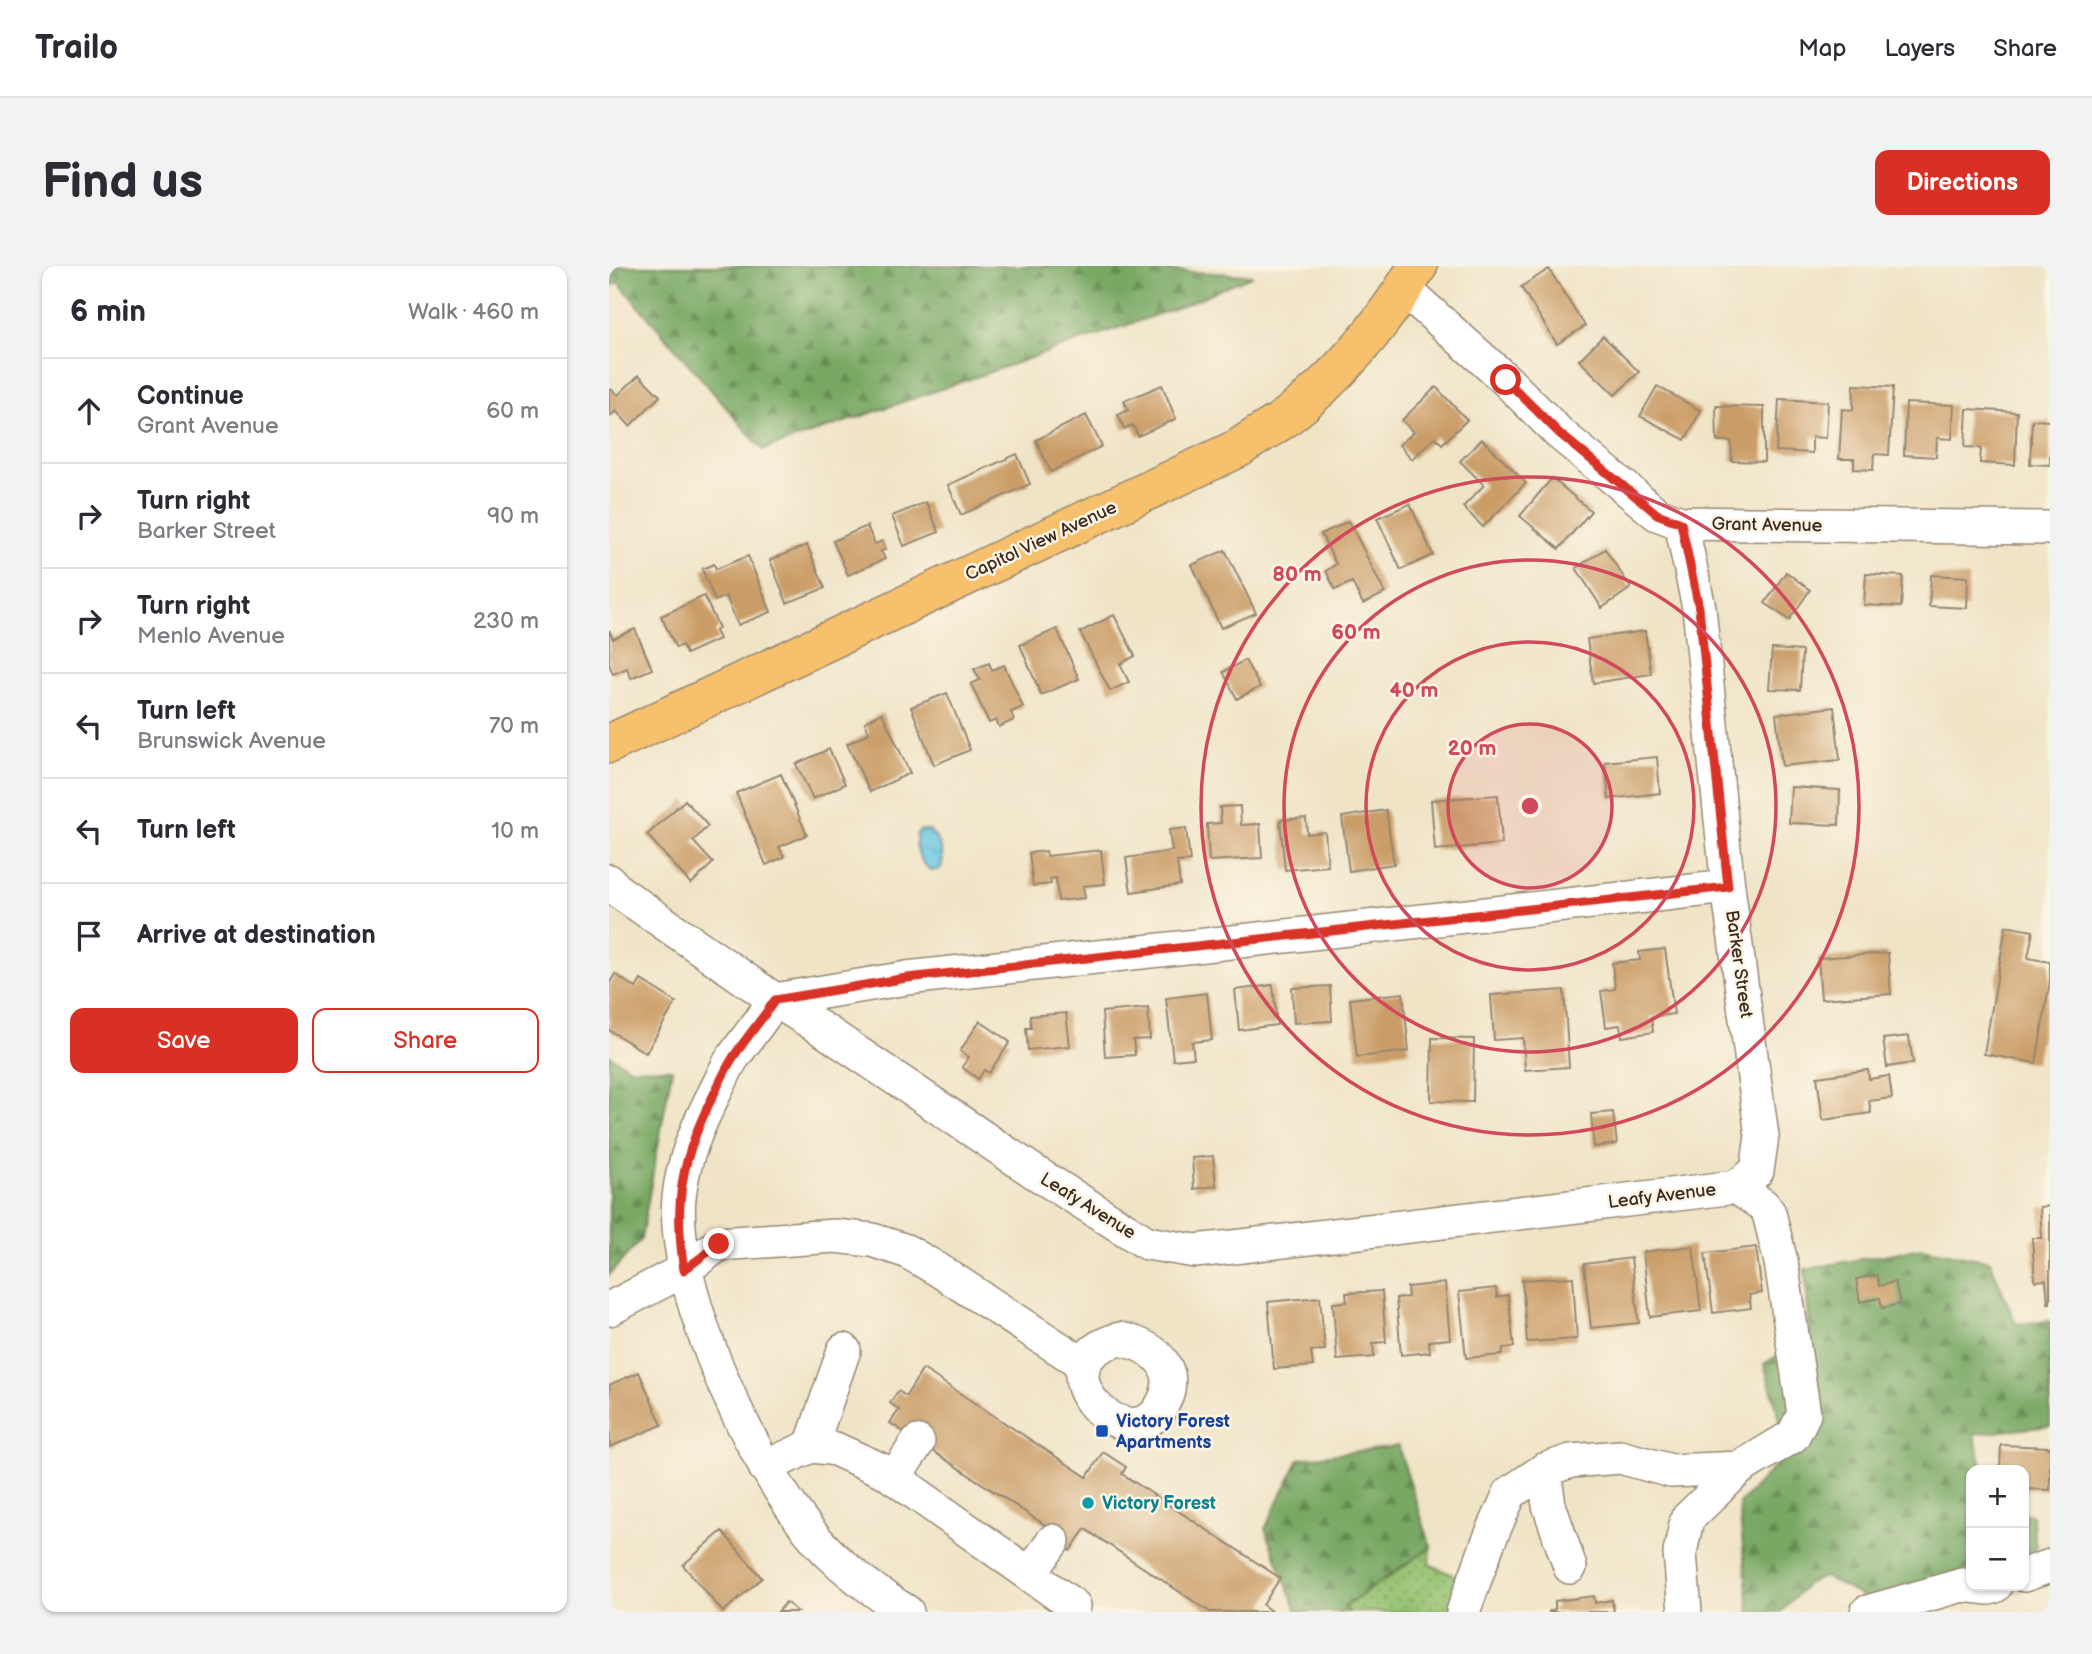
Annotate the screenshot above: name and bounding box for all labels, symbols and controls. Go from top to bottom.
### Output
text: Trailo [35,28,118,68]
text: Map [1798,34,1846,63]
text: Layers [1884,34,1955,63]
text: Share [1993,34,2057,63]
button: Directions [1875,150,2050,215]
text: Find us [42,153,203,212]
text: 6 min [70,294,146,330]
text: Walk · 460 m [408,298,539,326]
route start [1490,364,1521,395]
text: Continue [137,381,244,412]
icon: ahead [70,392,108,430]
text: 60 m [486,397,539,425]
text: Grant Avenue [137,412,279,440]
text: Turn right [137,486,250,517]
icon: right [70,497,108,535]
street label: Capitol View Avenue [962,497,1120,585]
text: 90 m [487,502,539,530]
street label: Grant Avenue [1711,514,1823,536]
text: Barker Street [137,517,276,545]
text: 80 m [1272,562,1322,587]
text: Turn right [137,591,250,622]
icon: right [70,602,108,640]
text: 230 m [473,607,539,635]
text: 60 m [1331,620,1381,645]
text: Menlo Avenue [137,622,285,650]
text: 40 m [1389,678,1439,703]
text: Turn left [137,696,236,727]
icon: left [70,707,108,745]
text: 70 m [489,712,539,740]
text: Brunswick Avenue [137,727,326,755]
text: 20 m [1448,736,1496,761]
centre of rings [1518,794,1542,818]
icon: left [70,812,108,850]
text: Turn left [137,815,236,846]
text: 10 m [491,817,539,845]
street label: Barker Street [1721,909,1757,1020]
icon: arrive [70,917,108,955]
text: Arrive at destination [137,920,376,951]
button: Save [70,1008,298,1073]
button: Share [312,1008,539,1073]
street label: Leafy Avenue [1036,1168,1140,1244]
street label: Leafy Avenue [1607,1179,1717,1213]
route end [703,1228,734,1259]
place label: Victory Forest Apartments [1115,1411,1230,1453]
marker: Victory Forest Apartments [1094,1423,1110,1439]
map controls [1966,1465,2029,1591]
button: + [1966,1465,2029,1528]
place label: Victory Forest [1102,1493,1216,1514]
marker: Victory Forest [1080,1495,1096,1511]
button: − [1966,1528,2029,1591]

